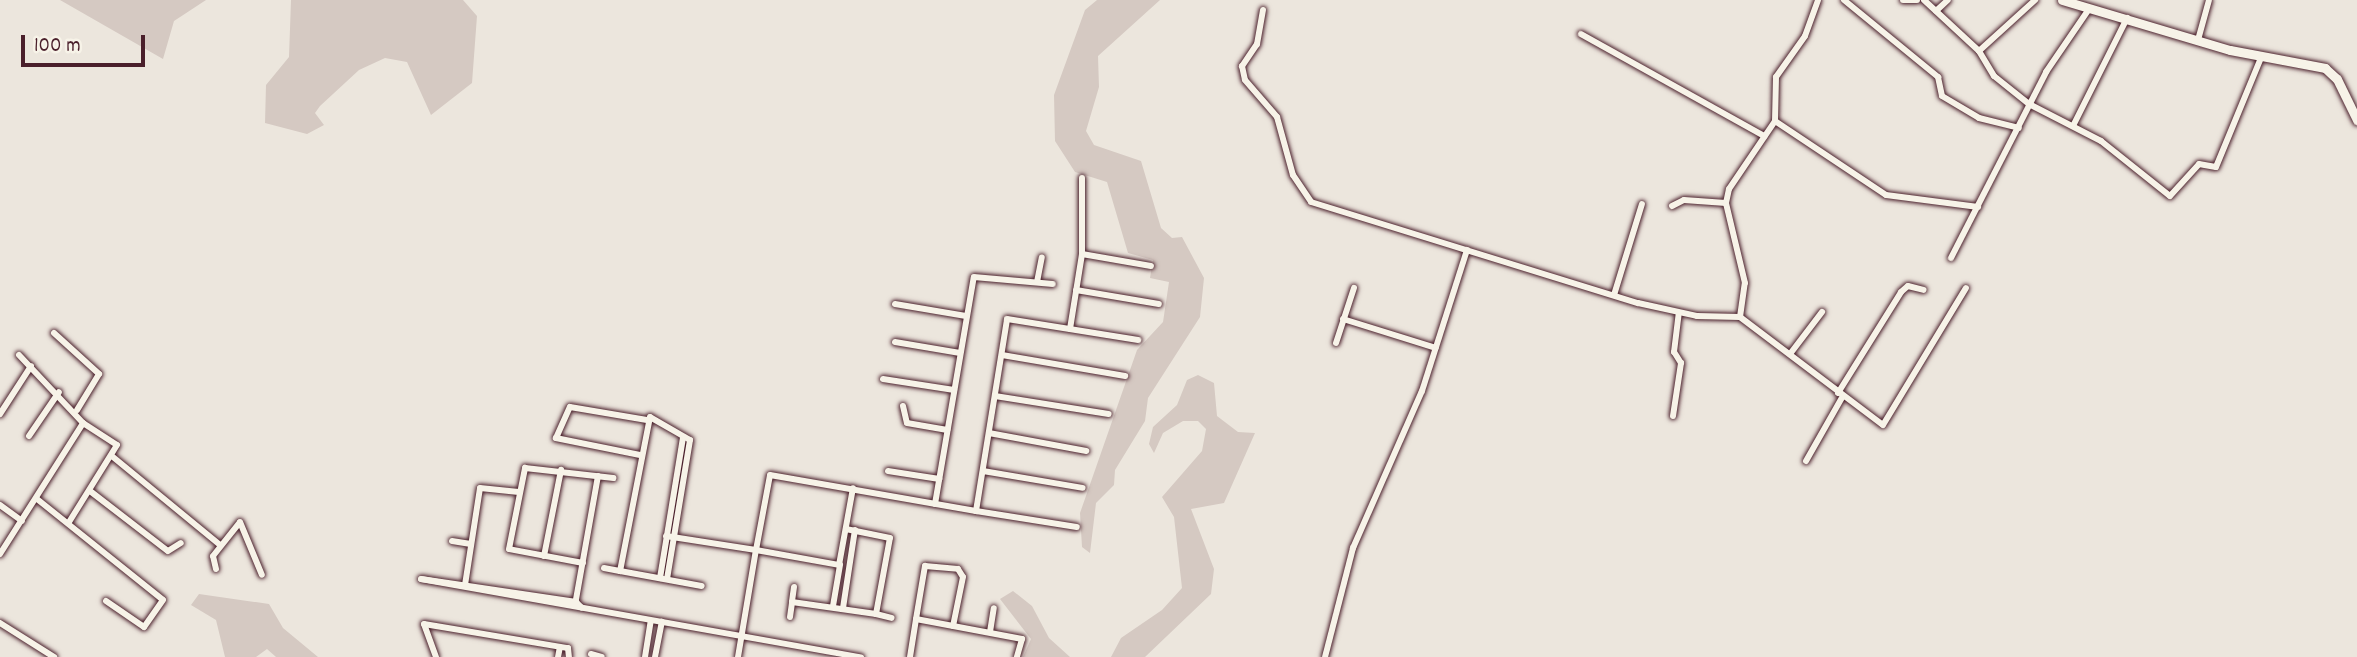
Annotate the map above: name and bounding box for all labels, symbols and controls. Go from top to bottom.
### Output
scale bar [24,21,149,65]
text: 100 m [34,32,81,62]

